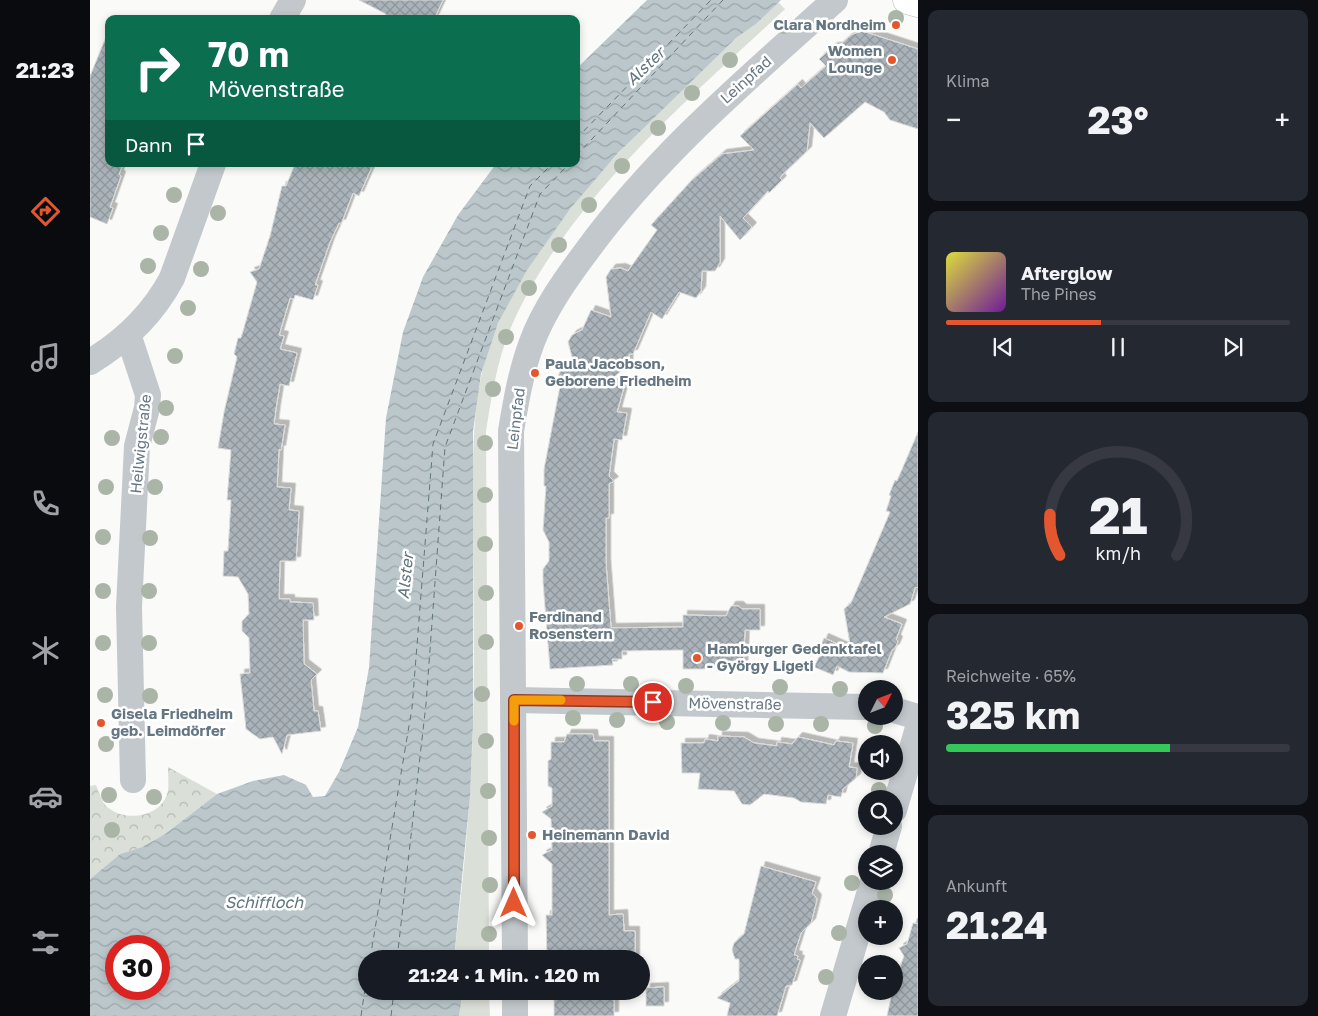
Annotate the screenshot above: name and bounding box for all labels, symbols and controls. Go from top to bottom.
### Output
place label: Clara Nordheim [773,15,886,33]
marker: Clara Nordheim [890,19,902,31]
text: 70 m [208,33,289,75]
icon: right [125,35,190,100]
water label: Alster [622,41,670,89]
place label: Women Lounge [828,41,882,76]
street label: Leinpfad [716,52,775,107]
marker: Women Lounge [886,54,898,66]
text: 21:23 [16,56,74,83]
text: Klima [946,71,990,91]
text: Mövenstraße [208,75,345,102]
text: 23° [1087,97,1149,142]
text: − [946,103,961,136]
text: + [1275,103,1290,136]
icon: arrive [182,130,210,158]
text: Dann [125,133,172,156]
icon: directions [28,194,63,229]
text: Afterglow [1021,261,1112,284]
text: The Pines [1021,284,1096,304]
icon: previous [989,333,1017,361]
icon: pause [1104,333,1132,361]
icon: next [1219,333,1247,361]
icon: music [28,340,63,375]
place label: Paula Jacobson, Geborene Friedheim [545,354,691,389]
marker: Paula Jacobson, Geborene Friedheim [529,367,541,379]
street label: Leinpfad [502,387,528,451]
street label: Heilwigstraße [126,393,154,494]
text: 21 [1089,483,1147,545]
icon: phone [28,486,63,521]
text: km/h [1095,542,1141,564]
water label: Alster [393,549,418,600]
place label: Ferdinand Rosenstern [529,607,613,642]
marker: Ferdinand Rosenstern [513,620,525,632]
icon: climate [28,633,63,668]
place label: Hamburger Gedenktafel - György Ligeti [707,639,882,674]
marker: Hamburger Gedenktafel - György Ligeti [691,652,703,664]
text: Reichweite · 65% [946,666,1076,686]
north arrow [858,680,902,725]
map controls [858,680,903,1000]
pin [632,681,674,723]
icon: arrive [639,688,667,716]
text: 325 km [946,692,1080,737]
street label: Mövenstraße [688,693,782,713]
place label: Gisela Friedheim geb. Leimdörfer [111,704,233,739]
marker: Gisela Friedheim geb. Leimdörfer [95,717,107,729]
button: sound [858,735,903,780]
icon: car [28,779,63,814]
button: search [858,790,903,835]
place label: Heinemann David [542,825,670,843]
marker: Heinemann David [526,829,538,841]
button: layers [858,845,903,890]
position arrow [487,876,539,928]
text: Ankunft [946,876,1008,896]
water label: Schiffloch [225,892,304,912]
button: + [858,900,903,945]
text: 21:24 [946,902,1048,947]
icon: filters [28,925,63,960]
speed limit sign: 30 [105,935,170,1000]
button: − [858,955,903,1000]
text: 21:24 · 1 Min. · 120 m [408,963,600,986]

